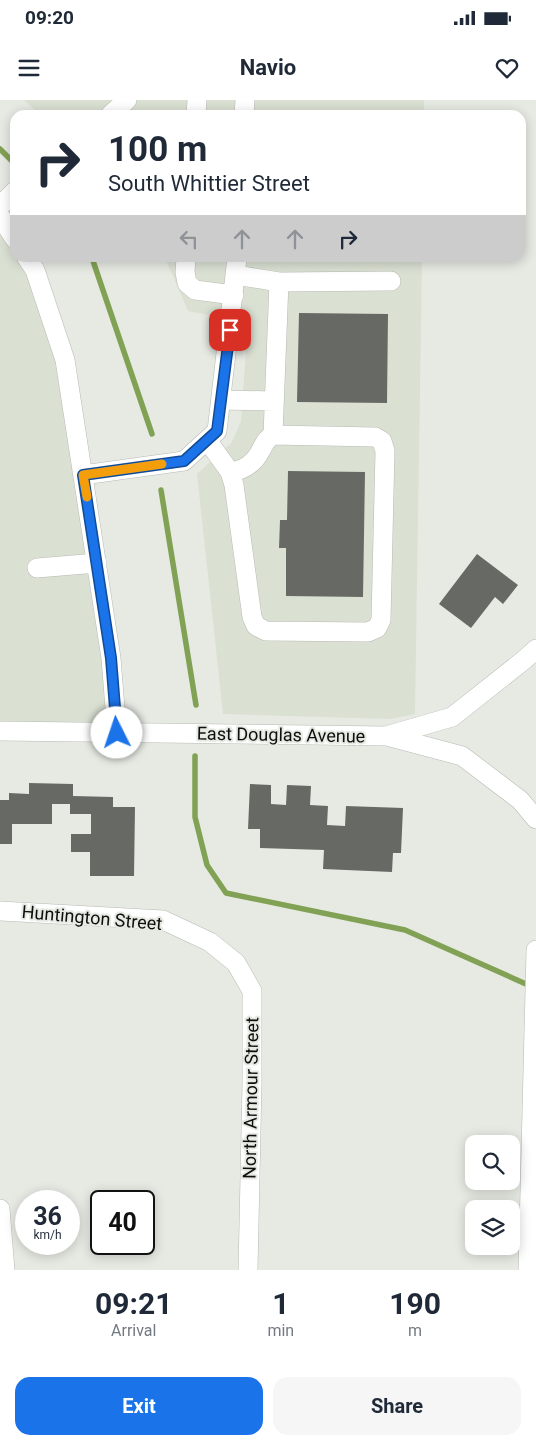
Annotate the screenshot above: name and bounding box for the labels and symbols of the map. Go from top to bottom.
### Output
pin [209,309,251,351]
position arrow [90,706,142,758]
street label: East Douglas Avenue [197,723,365,746]
street label: Huntington Street [21,901,163,934]
street label: North Armour Street [239,1017,262,1179]
speed limit sign: 40 [90,1190,155,1255]

